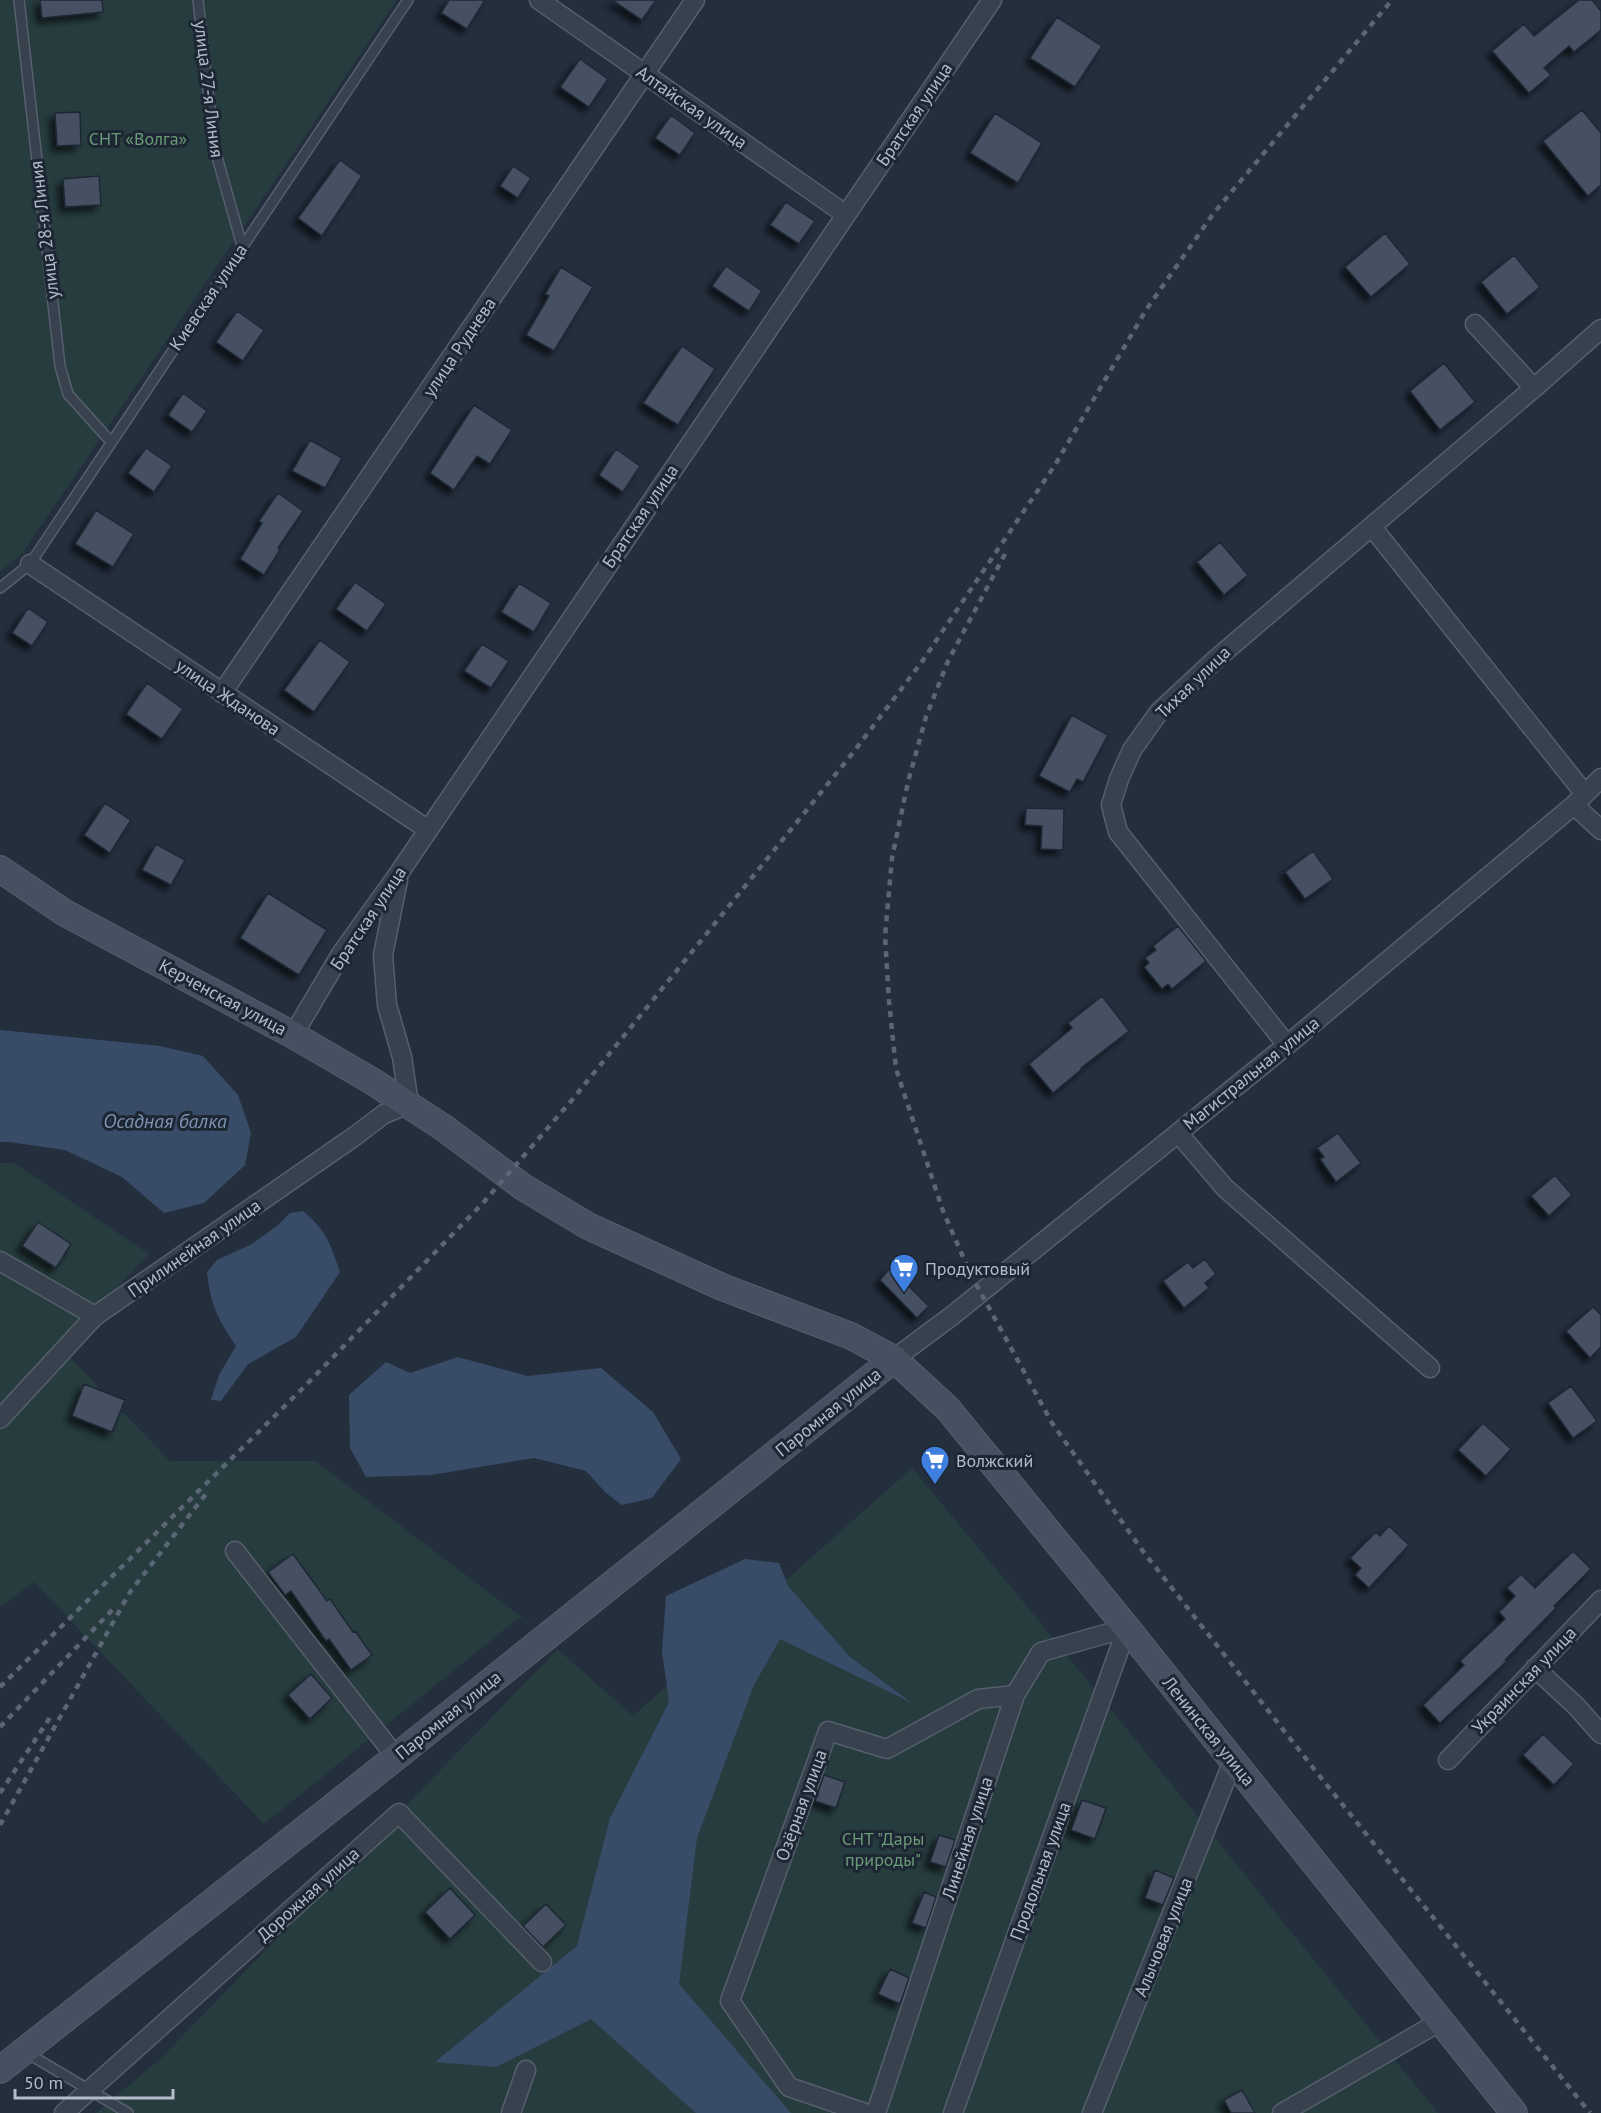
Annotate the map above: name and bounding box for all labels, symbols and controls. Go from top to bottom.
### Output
street label: улица 27-я Линия [189,19,229,159]
street label: Братская улица [871,58,957,170]
street label: Алтайская улица [632,60,752,154]
park label: СНТ «Волга» [89,127,187,150]
street label: улица 28-я Линия [24,160,64,300]
street label: Киевская улица [164,239,252,355]
street label: улица Руднева [417,293,501,401]
street label: Братская улица [597,460,683,572]
street label: Тихая улица [1151,641,1235,723]
street label: улица Жданова [171,654,285,740]
street label: Братская улица [325,862,411,974]
street label: Керченская улица [155,954,291,1040]
street label: Магистральная улица [1178,1011,1324,1135]
water label: Осадная балка [103,1108,227,1134]
street label: Прилинейная улица [123,1194,265,1302]
supermarket icon: Продуктовый [888,1252,920,1294]
place label: Продуктовый [925,1257,1030,1280]
street label: Паромная улица [770,1362,886,1462]
supermarket icon: Волжский [919,1444,951,1486]
place label: Волжский [956,1449,1033,1472]
street label: Украинская улица [1467,1621,1581,1739]
street label: Паромная улица [390,1665,506,1765]
street label: Ленинская улица [1157,1671,1260,1790]
street label: Озёрная улица [770,1746,832,1864]
street label: Линейная улица [936,1774,998,1903]
street label: Продольная улица [1004,1799,1076,1943]
park label: СНТ "Дары природы" [842,1827,924,1871]
street label: Дорожная улица [252,1842,364,1946]
street label: Алычовая улица [1129,1874,1197,2000]
scale bar [15,2062,172,2100]
text: 50 m [24,2071,63,2094]

